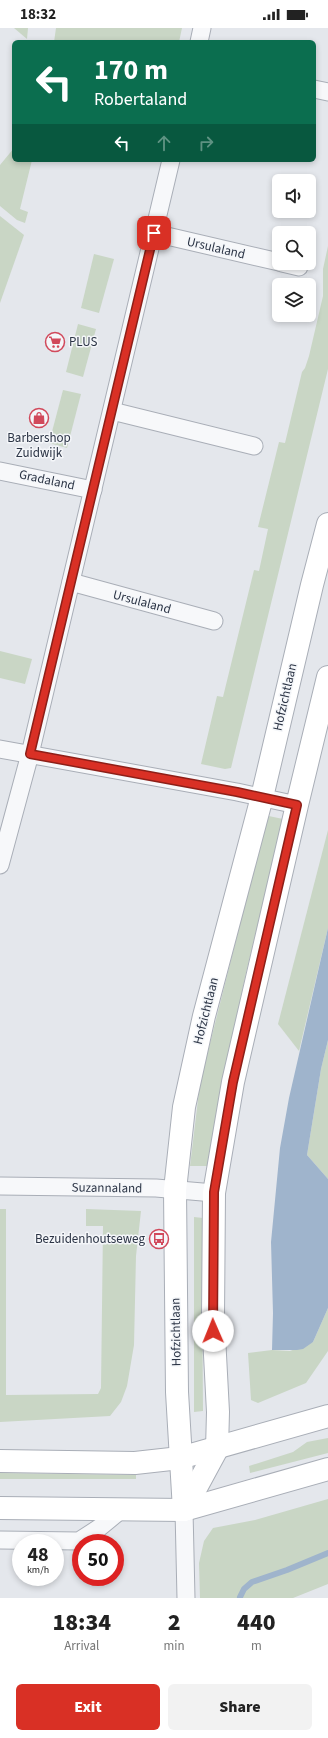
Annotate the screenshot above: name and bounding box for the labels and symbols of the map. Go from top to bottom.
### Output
pin [137,216,171,250]
street label: Ursulaland [185,233,247,263]
supermarket icon: PLUS [44,331,66,353]
place label: PLUS [69,333,98,351]
shop icon: Barbershop Zuidwijk [28,407,50,429]
place label: Barbershop Zuidwijk [7,429,71,462]
street label: Gradaland [17,465,77,495]
street label: Ursulaland [111,586,173,618]
street label: Hofzichtlaan [268,661,302,733]
street label: Hofzichtlaan [189,975,223,1047]
street label: Suzannaland [71,1178,143,1198]
bus stop icon: Bezuidenhoutseweg [148,1228,170,1250]
place label: Bezuidenhoutseweg [35,1230,145,1248]
street label: Hofzichtlaan [166,1297,186,1367]
position arrow [192,1310,234,1352]
speed limit sign: 50 [72,1534,124,1586]

